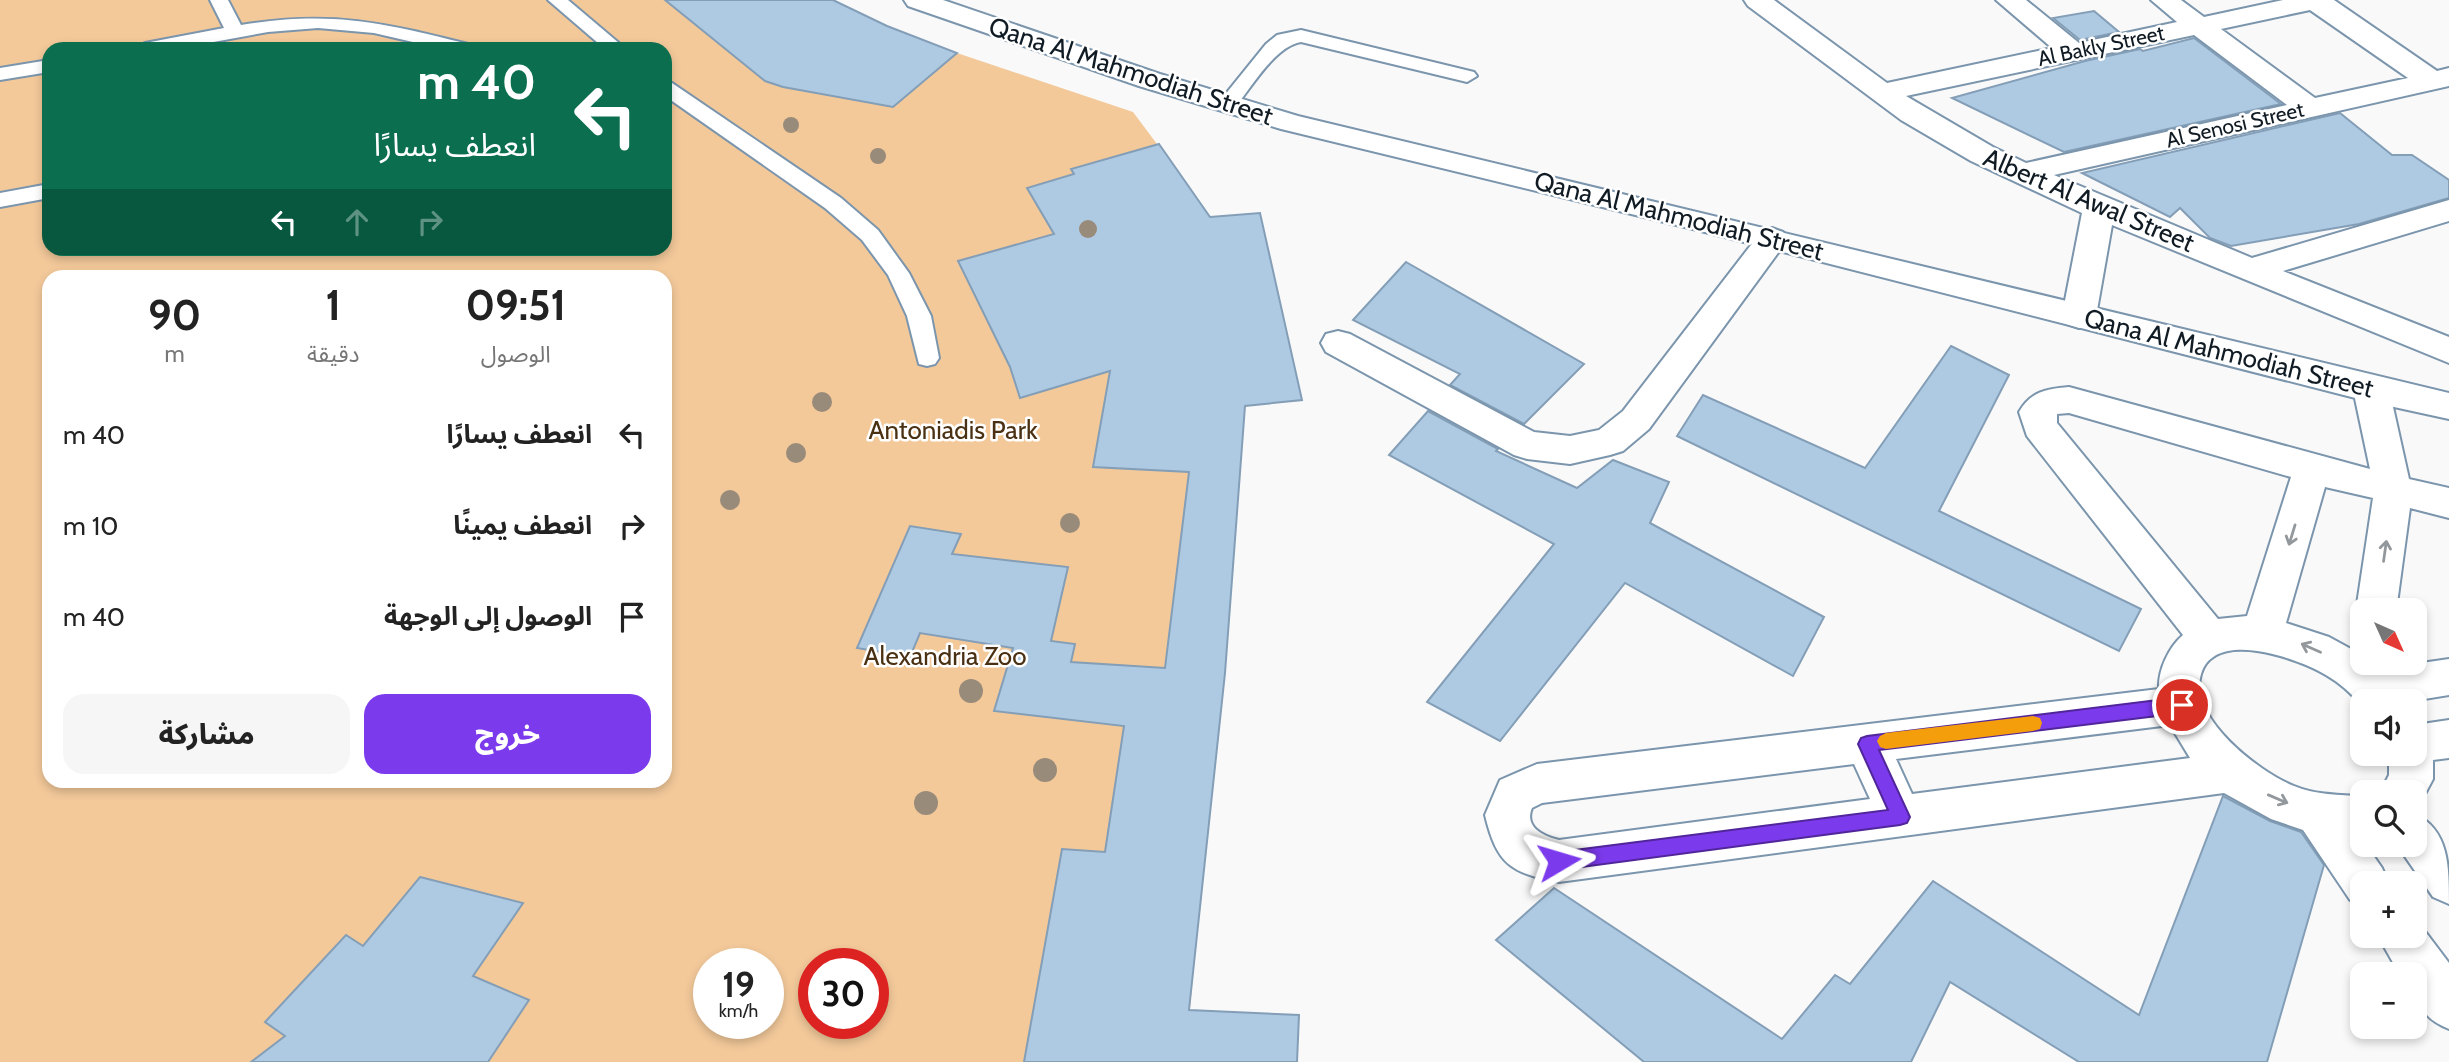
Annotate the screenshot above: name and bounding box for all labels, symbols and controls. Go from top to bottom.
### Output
street label: Qana Al Mahmodiah Street [985,10,1277,132]
street label: Al Bakly Street [2035,20,2166,71]
text: 40 m [417,52,536,111]
icon: left [560,70,651,161]
street label: Al Senosi Street [2164,97,2306,153]
text: انعطف يسارًا [373,125,536,164]
street label: Albert Al Awal Street [1979,141,2199,259]
street label: Qana Al Mahmodiah Street [1531,165,1827,267]
icon: left [265,203,303,241]
icon: ahead [338,203,376,241]
icon: right [411,203,449,241]
text: 1 [326,279,341,331]
text: 09:51 [465,279,566,331]
text: 90 [148,289,201,341]
street label: Qana Al Mahmodiah Street [2081,302,2377,404]
text: m [164,340,185,368]
text: دقيقة [307,340,360,368]
text: الوصول [481,340,551,368]
park label: Antoniadis Park [868,414,1038,446]
icon: left [613,416,651,454]
text: انعطف يسارًا [446,418,592,450]
text: 40 m [63,419,125,451]
icon: right [613,507,651,545]
text: انعطف يمينًا [453,509,592,541]
text: 10 m [63,510,118,542]
one-way arrow [2284,523,2297,545]
one-way arrow [2379,540,2392,562]
icon: arrive [613,598,651,636]
north arrow [2350,598,2427,676]
map controls [2350,598,2427,1039]
text: الوصول إلى الوجهة [384,600,592,632]
text: 40 m [63,601,125,633]
park label: Alexandria Zoo [864,640,1026,672]
one-way arrow [2300,641,2322,654]
pin [2152,675,2212,735]
icon: arrive [2163,686,2201,724]
button: sound [2350,689,2427,766]
button: مشاركة [63,694,350,774]
button: خروج [364,694,651,774]
button: search [2350,780,2427,857]
one-way arrow [2266,793,2288,806]
position arrow [1522,824,1596,898]
button: + [2350,871,2427,948]
speed limit sign: 30 [798,948,889,1039]
button: − [2350,962,2427,1039]
text: 19 [722,963,755,1006]
text: km/h [719,1000,758,1022]

